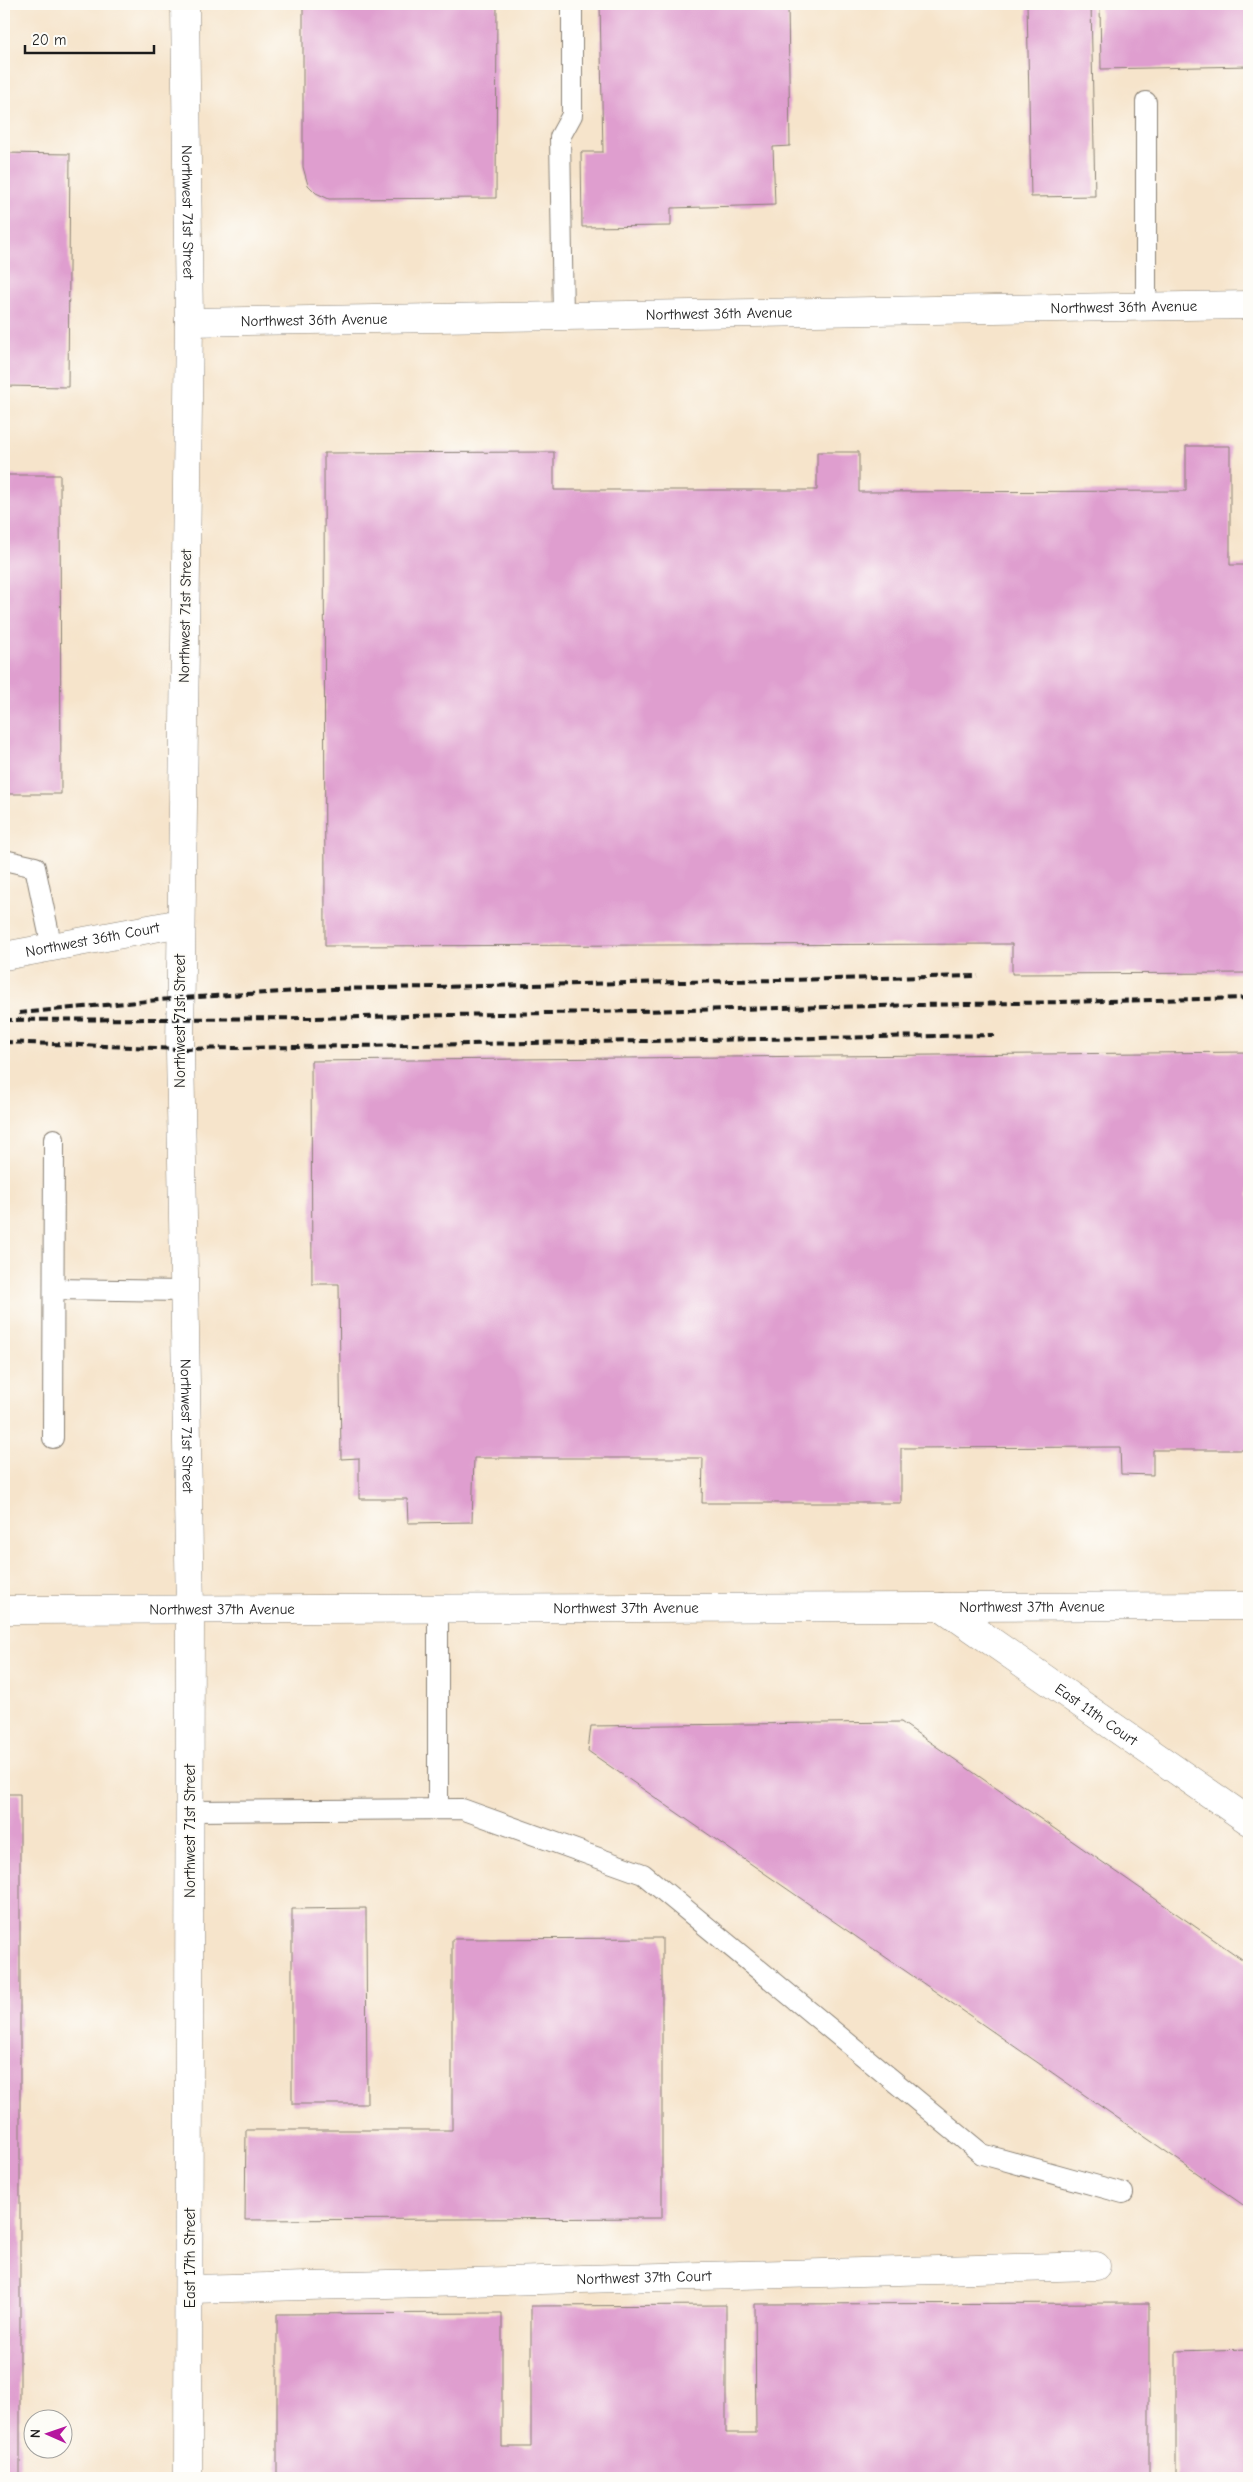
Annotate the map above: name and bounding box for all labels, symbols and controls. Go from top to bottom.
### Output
scale bar [25,22,154,54]
text: 20 m [32,31,66,49]
street label: Northwest 71st Street [178,145,197,280]
street label: Northwest 36th Avenue [1050,297,1198,317]
street label: Northwest 36th Avenue [645,303,793,324]
street label: Northwest 36th Avenue [240,310,388,330]
street label: Northwest 71st Street [175,548,195,683]
street label: Northwest 36th Court [24,918,162,961]
street label: Northwest 71st Street [171,953,189,1088]
street label: Northwest 71st Street [177,1359,197,1494]
street label: Northwest 37th Avenue [959,1597,1105,1616]
street label: Northwest 37th Avenue [553,1599,699,1617]
street label: Northwest 37th Avenue [149,1600,295,1619]
street label: East 11th Court [1051,1679,1142,1750]
street label: Northwest 71st Street [181,1763,199,1898]
street label: East 17th Street [181,2207,199,2308]
street label: Northwest 37th Court [576,2267,712,2288]
north arrow [22,2410,72,2460]
text: N [27,2429,44,2438]

